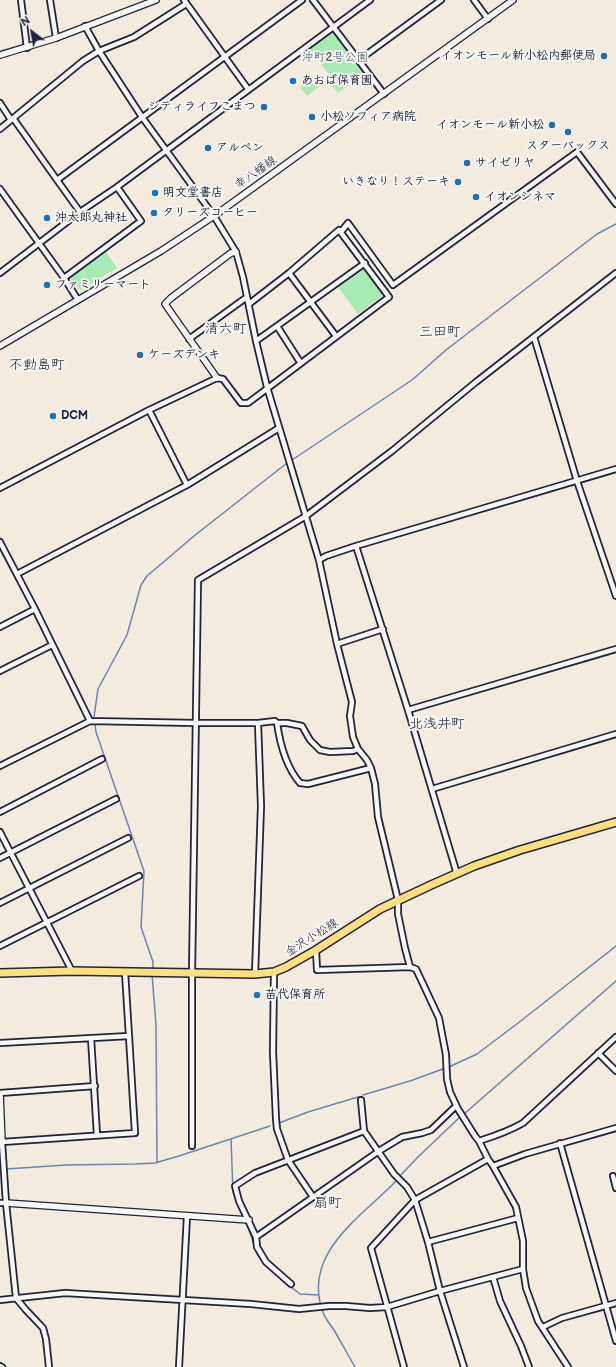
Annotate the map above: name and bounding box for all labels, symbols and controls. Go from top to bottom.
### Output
north arrow [12,12,52,52]
text: N [19,14,32,29]
place label: イオンモール新小松内郵便局 [440,49,596,63]
park label: 沖町2号公園 [301,51,369,65]
marker: イオンモール新小松内郵便局 [599,51,609,61]
place label: あおば保育園 [301,74,373,88]
marker: あおば保育園 [288,76,298,86]
place label: シティライフこまつ [148,100,256,114]
marker: シティライフこまつ [259,102,269,112]
place label: 小松ソフィア病院 [320,110,416,124]
marker: 小松ソフィア病院 [307,112,317,122]
place label: イオンモール新小松 [436,118,544,132]
marker: イオンモール新小松 [547,120,557,130]
marker: スターバックス [563,127,573,137]
place label: スターバックス [526,139,610,153]
place label: アルペン [216,141,264,155]
marker: アルペン [203,143,213,153]
street label: 幸八幡線 [232,153,280,193]
place label: サイゼリヤ [475,156,535,170]
marker: サイゼリヤ [462,158,472,168]
place label: いきなり！ステーキ [342,175,450,189]
marker: いきなり！ステーキ [453,177,463,187]
place label: 明文堂書店 [163,186,223,200]
marker: 明文堂書店 [150,188,160,198]
place label: イオンシネマ [484,190,556,204]
marker: イオンシネマ [471,192,481,202]
place label: タリーズコーヒー [162,206,258,220]
marker: タリーズコーヒー [149,208,159,218]
place label: 沖太郎丸神社 [55,211,127,225]
marker: 沖太郎丸神社 [42,213,52,223]
place label: ファミリーマート [55,278,151,292]
marker: ファミリーマート [42,280,52,290]
district label: 清六町 [205,321,247,337]
district label: 三田町 [419,324,461,340]
place label: ケーズデンキ [148,348,220,362]
marker: ケーズデンキ [135,350,145,360]
district label: 不動島町 [9,357,65,373]
place label: DCM [61,409,88,423]
marker: DCM [48,411,58,421]
district label: 北浅井町 [409,716,465,732]
street label: 金沢小松線 [283,916,341,960]
place label: 苗代保育所 [265,988,325,1002]
marker: 苗代保育所 [252,990,262,1000]
district label: 扇町 [314,1195,342,1211]

